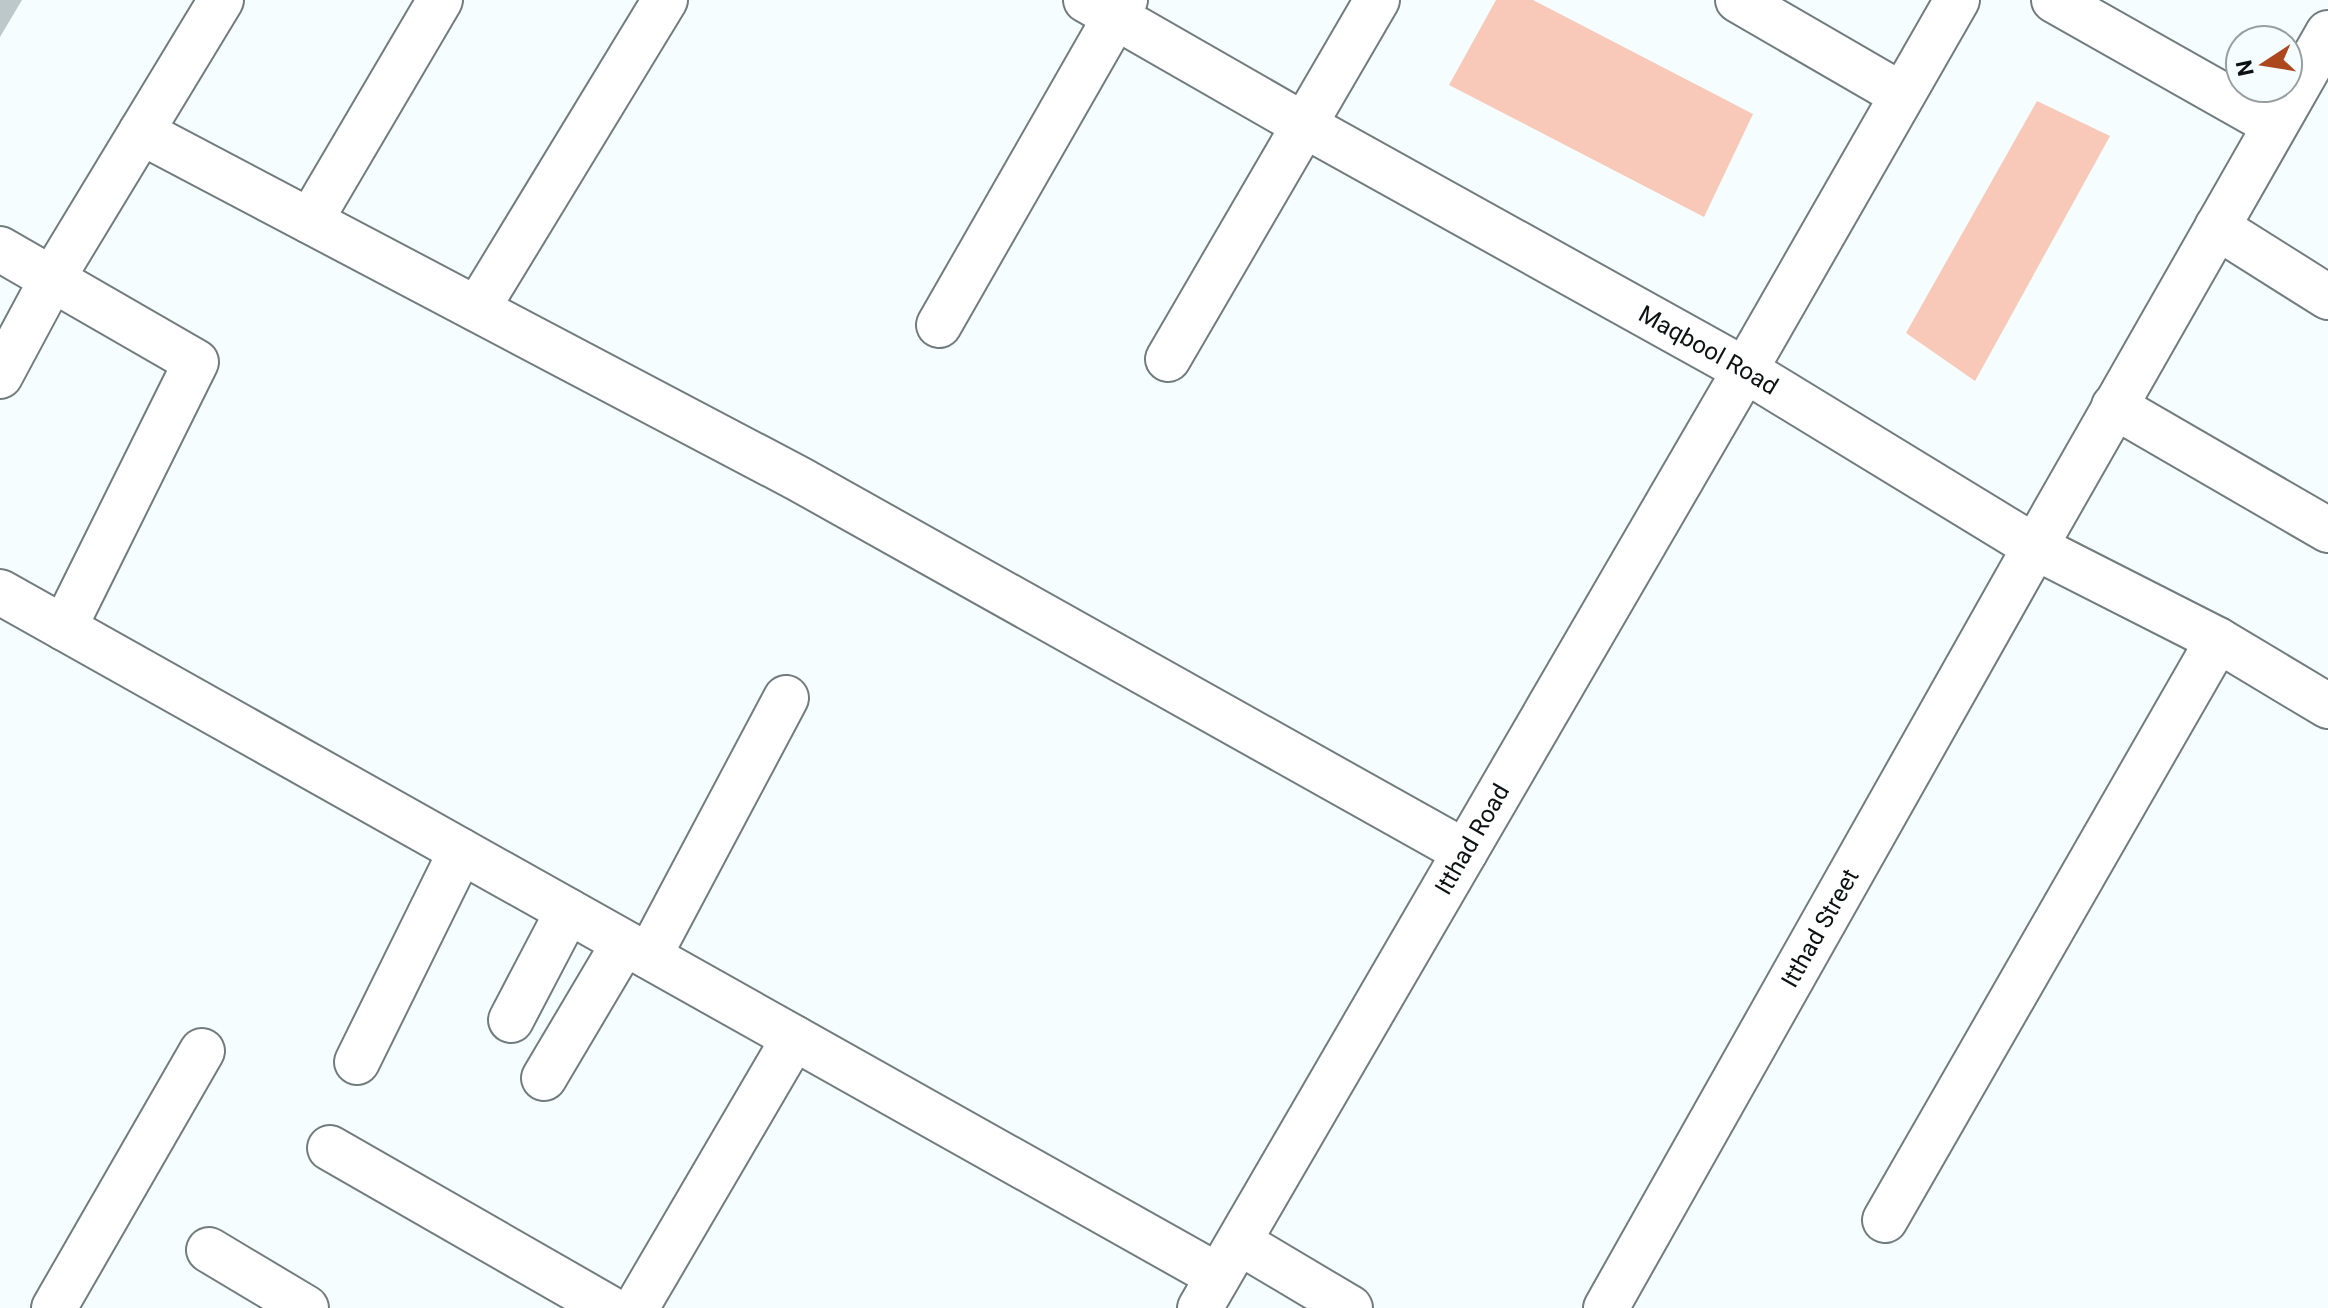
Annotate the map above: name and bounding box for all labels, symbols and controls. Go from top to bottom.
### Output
north arrow [2224,24,2304,104]
text: N [2231,58,2259,78]
street label: Maqbool Road [1634,300,1783,401]
street label: Itthad Road [1429,779,1515,900]
street label: Itthad Street [1776,864,1865,992]

